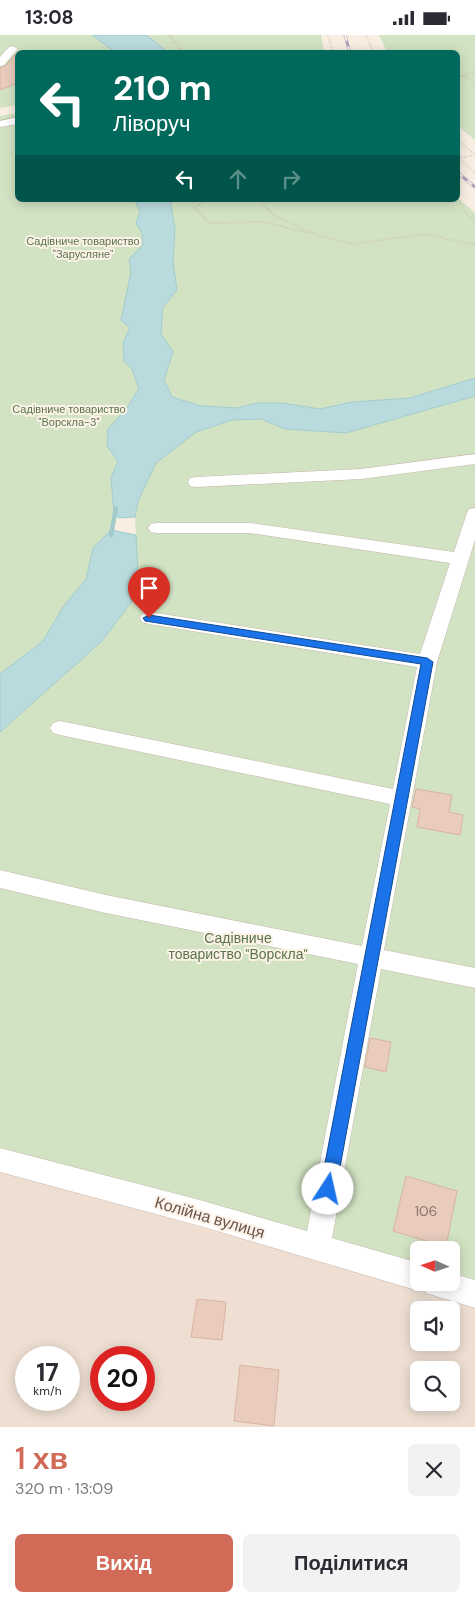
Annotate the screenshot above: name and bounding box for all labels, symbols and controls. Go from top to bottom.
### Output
text: 13:08 [25,5,74,30]
text: 210 m [113,65,212,111]
icon: left [30,70,95,135]
text: Ліворуч [113,109,190,138]
icon: left [171,165,199,193]
icon: ahead [224,165,252,193]
icon: right [277,165,305,193]
park label: Садівниче товариство "Зарусляне" [26,234,140,261]
park label: Садівниче товариство "Ворскла-3" [12,402,126,429]
pin [128,567,170,618]
icon: arrive [135,574,163,602]
park label: Садівниче товариство "Ворскла" [168,929,308,963]
position arrow [301,1162,353,1214]
street label: Колійна вулиця [152,1192,267,1243]
house number: 106 [415,1202,437,1220]
north arrow [410,1241,460,1291]
map controls [410,1241,460,1411]
button: sound [410,1301,460,1351]
speed limit sign: 20 [90,1346,155,1411]
text: 17 [36,1356,59,1389]
button: search [410,1361,460,1411]
text: km/h [33,1383,62,1399]
text: 1 хв [15,1439,68,1478]
button: close [408,1444,460,1496]
text: 320 m · 13:09 [15,1478,113,1499]
button: Вихід [15,1534,233,1592]
button: Поділитися [243,1534,460,1592]

